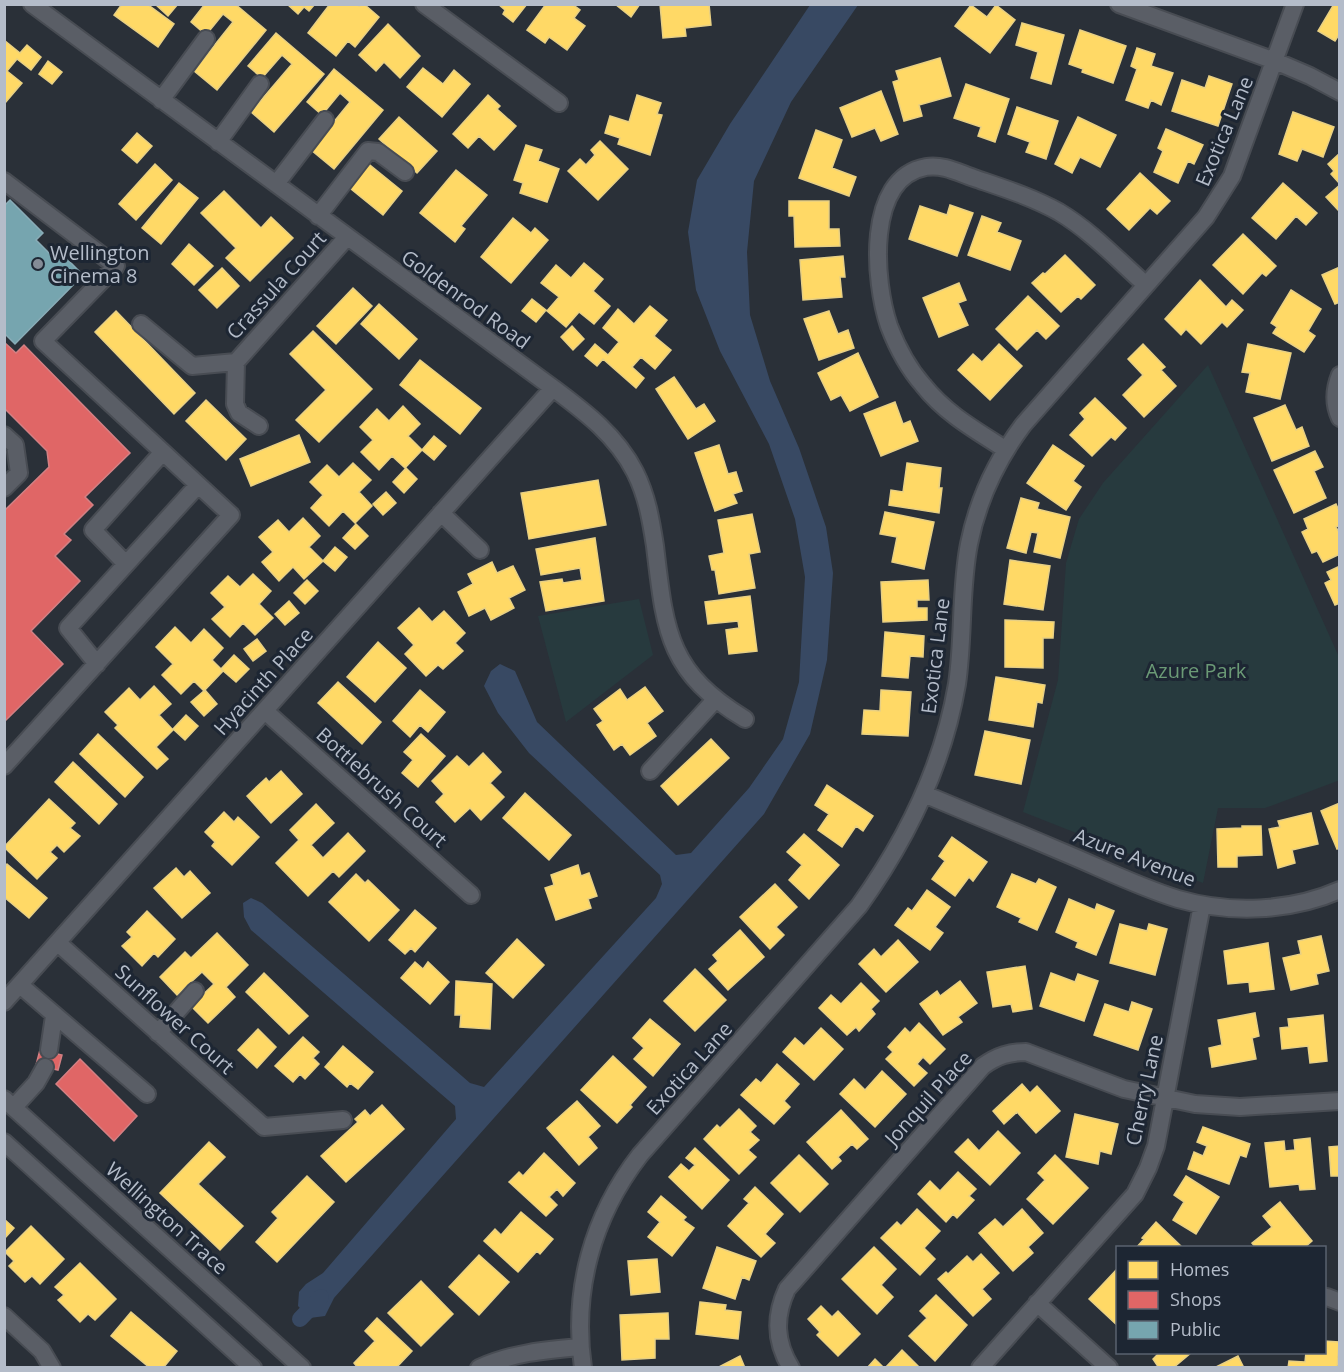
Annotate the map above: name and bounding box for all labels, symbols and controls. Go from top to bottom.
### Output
street label: Exotica Lane [1189,72,1259,190]
street label: Crassula Court [220,225,332,345]
place label: Wellington Cinema 8 [50,239,149,289]
street label: Goldenrod Road [396,243,536,355]
marker: Wellington Cinema 8 [31,257,45,271]
street label: Exotica Lane [914,596,956,716]
street label: Hyacinth Place [207,621,319,741]
park label: Azure Park [1146,657,1247,684]
street label: Bottlebrush Court [311,721,453,853]
street label: Azure Avenue [1070,821,1200,893]
street label: Sunflower Court [110,958,240,1080]
street label: Exotica Lane [640,1016,738,1120]
street label: Cherry Lane [1119,1032,1169,1148]
street label: Jonquil Place [877,1045,978,1153]
street label: Wellington Trace [100,1156,234,1280]
legend [1116,1246,1326,1354]
text: Homes [1170,1257,1229,1281]
text: Shops [1170,1287,1221,1311]
text: Public [1170,1317,1221,1341]

